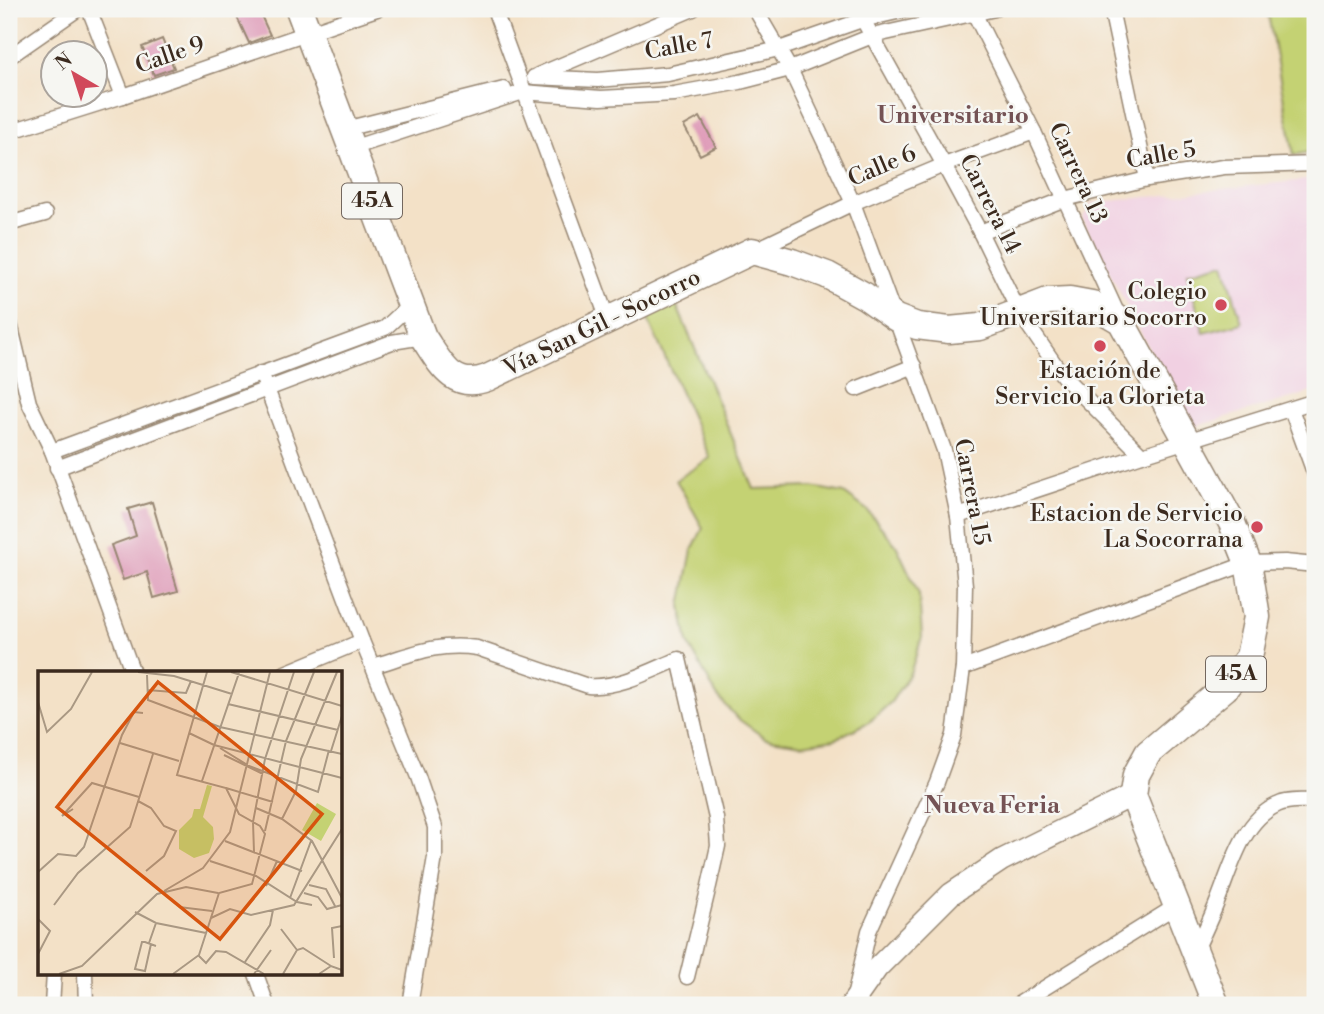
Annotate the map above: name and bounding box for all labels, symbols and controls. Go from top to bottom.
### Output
street label: Calle 7 [643,26,716,66]
street label: Calle 9 [132,30,208,80]
north arrow [38,38,108,108]
text: N [51,48,77,76]
district label: Universitario [877,101,1029,131]
street label: Carrera 13 [1042,118,1114,228]
street label: Calle 5 [1124,135,1198,175]
street label: Calle 6 [844,139,920,193]
street label: Carrera 14 [953,149,1027,259]
road number: 45A [342,184,402,218]
street label: Vía San Gil - Socorro [498,263,705,383]
place label: Colegio Universitario Socorro [980,278,1207,332]
marker: Colegio Universitario Socorro [1213,297,1229,313]
marker: Estación de Servicio La Glorieta [1092,338,1108,354]
place label: Estación de Servicio La Glorieta [995,357,1205,411]
street label: Carrera 15 [948,436,996,548]
place label: Estacion de Servicio La Socorrana [1030,500,1243,554]
marker: Estacion de Servicio La Socorrana [1249,519,1265,535]
road number: 45A [1206,656,1266,692]
inset map [38,671,343,976]
district label: Nueva Feria [924,791,1061,821]

